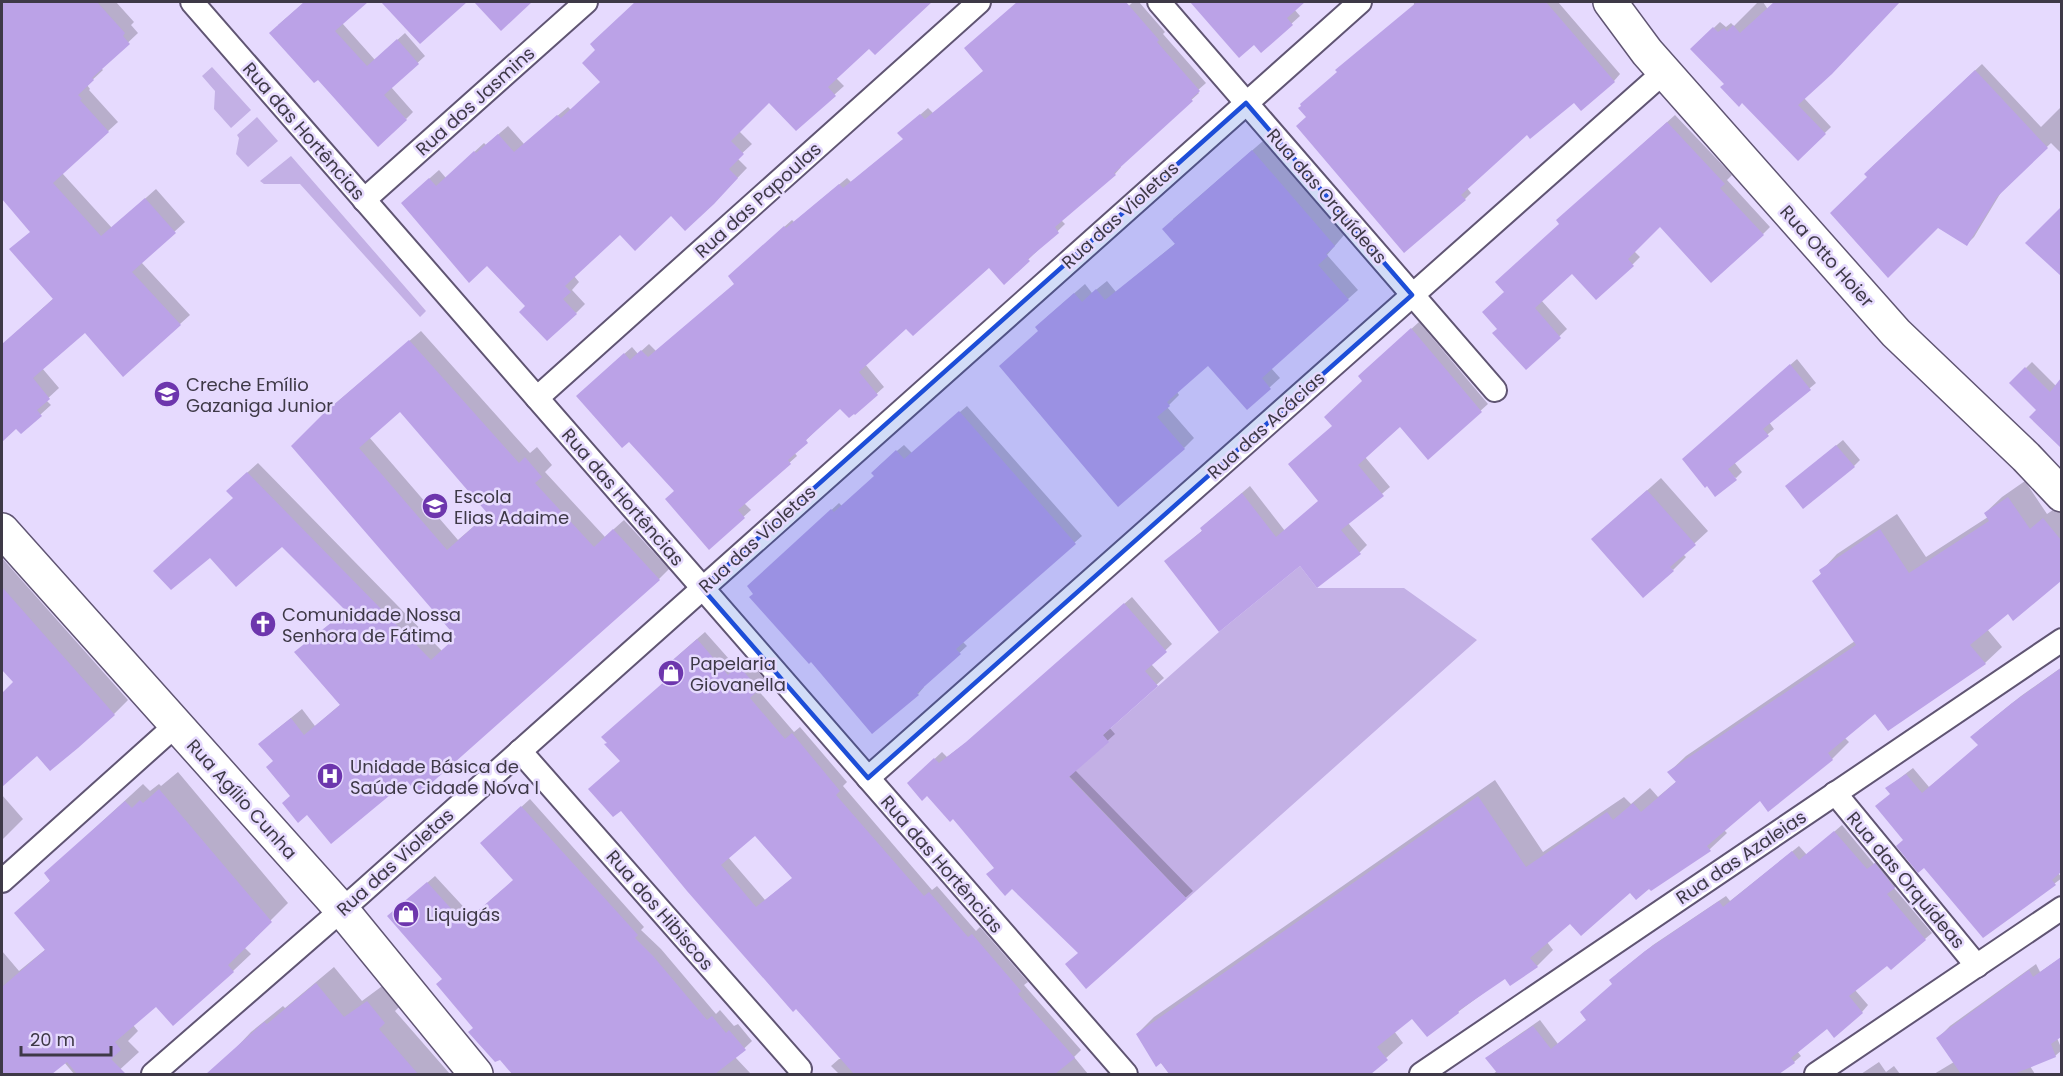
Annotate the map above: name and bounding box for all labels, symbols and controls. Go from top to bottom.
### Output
street label: Rua dos Jasmins [410,41,540,161]
street label: Rua das Hortências [237,57,371,205]
street label: Rua das Orquídeas [1261,123,1393,269]
street label: Rua das Papoulas [690,137,826,263]
street label: Rua das Violetas [1056,156,1184,274]
street label: Rua Otto Hoier [1774,200,1880,313]
street label: Rua das Acácias [1202,365,1330,485]
place label: Creche Emílio Gazaniga Junior [186,372,333,418]
school or university icon: Creche Emílio Gazaniga Junior [152,379,182,409]
street label: Rua das Hortências [556,423,690,571]
street label: Rua das Violetas [693,480,821,598]
place label: Escola Elias Adaime [454,484,569,530]
school or university icon: Escola Elias Adaime [420,491,450,521]
place label: Comunidade Nossa Senhora de Fátima [282,602,461,648]
church icon: Comunidade Nossa Senhora de Fátima [248,609,278,639]
place label: Papelaria Giovanella [690,651,786,697]
shop icon: Papelaria Giovanella [656,658,686,688]
street label: Rua Agílio Cunha [181,733,303,865]
place label: Unidade Básica de Saúde Cidade Nova I [350,754,539,800]
hospital icon: Unidade Básica de Saúde Cidade Nova I [315,761,345,791]
street label: Rua das Hortências [875,790,1009,938]
street label: Rua das Violetas [331,803,459,921]
street label: Rua das Azaleias [1671,804,1811,910]
street label: Rua das Orquídeas [1841,806,1971,954]
street label: Rua dos Hibiscos [601,844,719,976]
shop icon: Liquigás [391,899,421,929]
place label: Liquigás [426,902,500,927]
scale bar [21,1019,111,1057]
text: 20 m [30,1027,75,1052]

